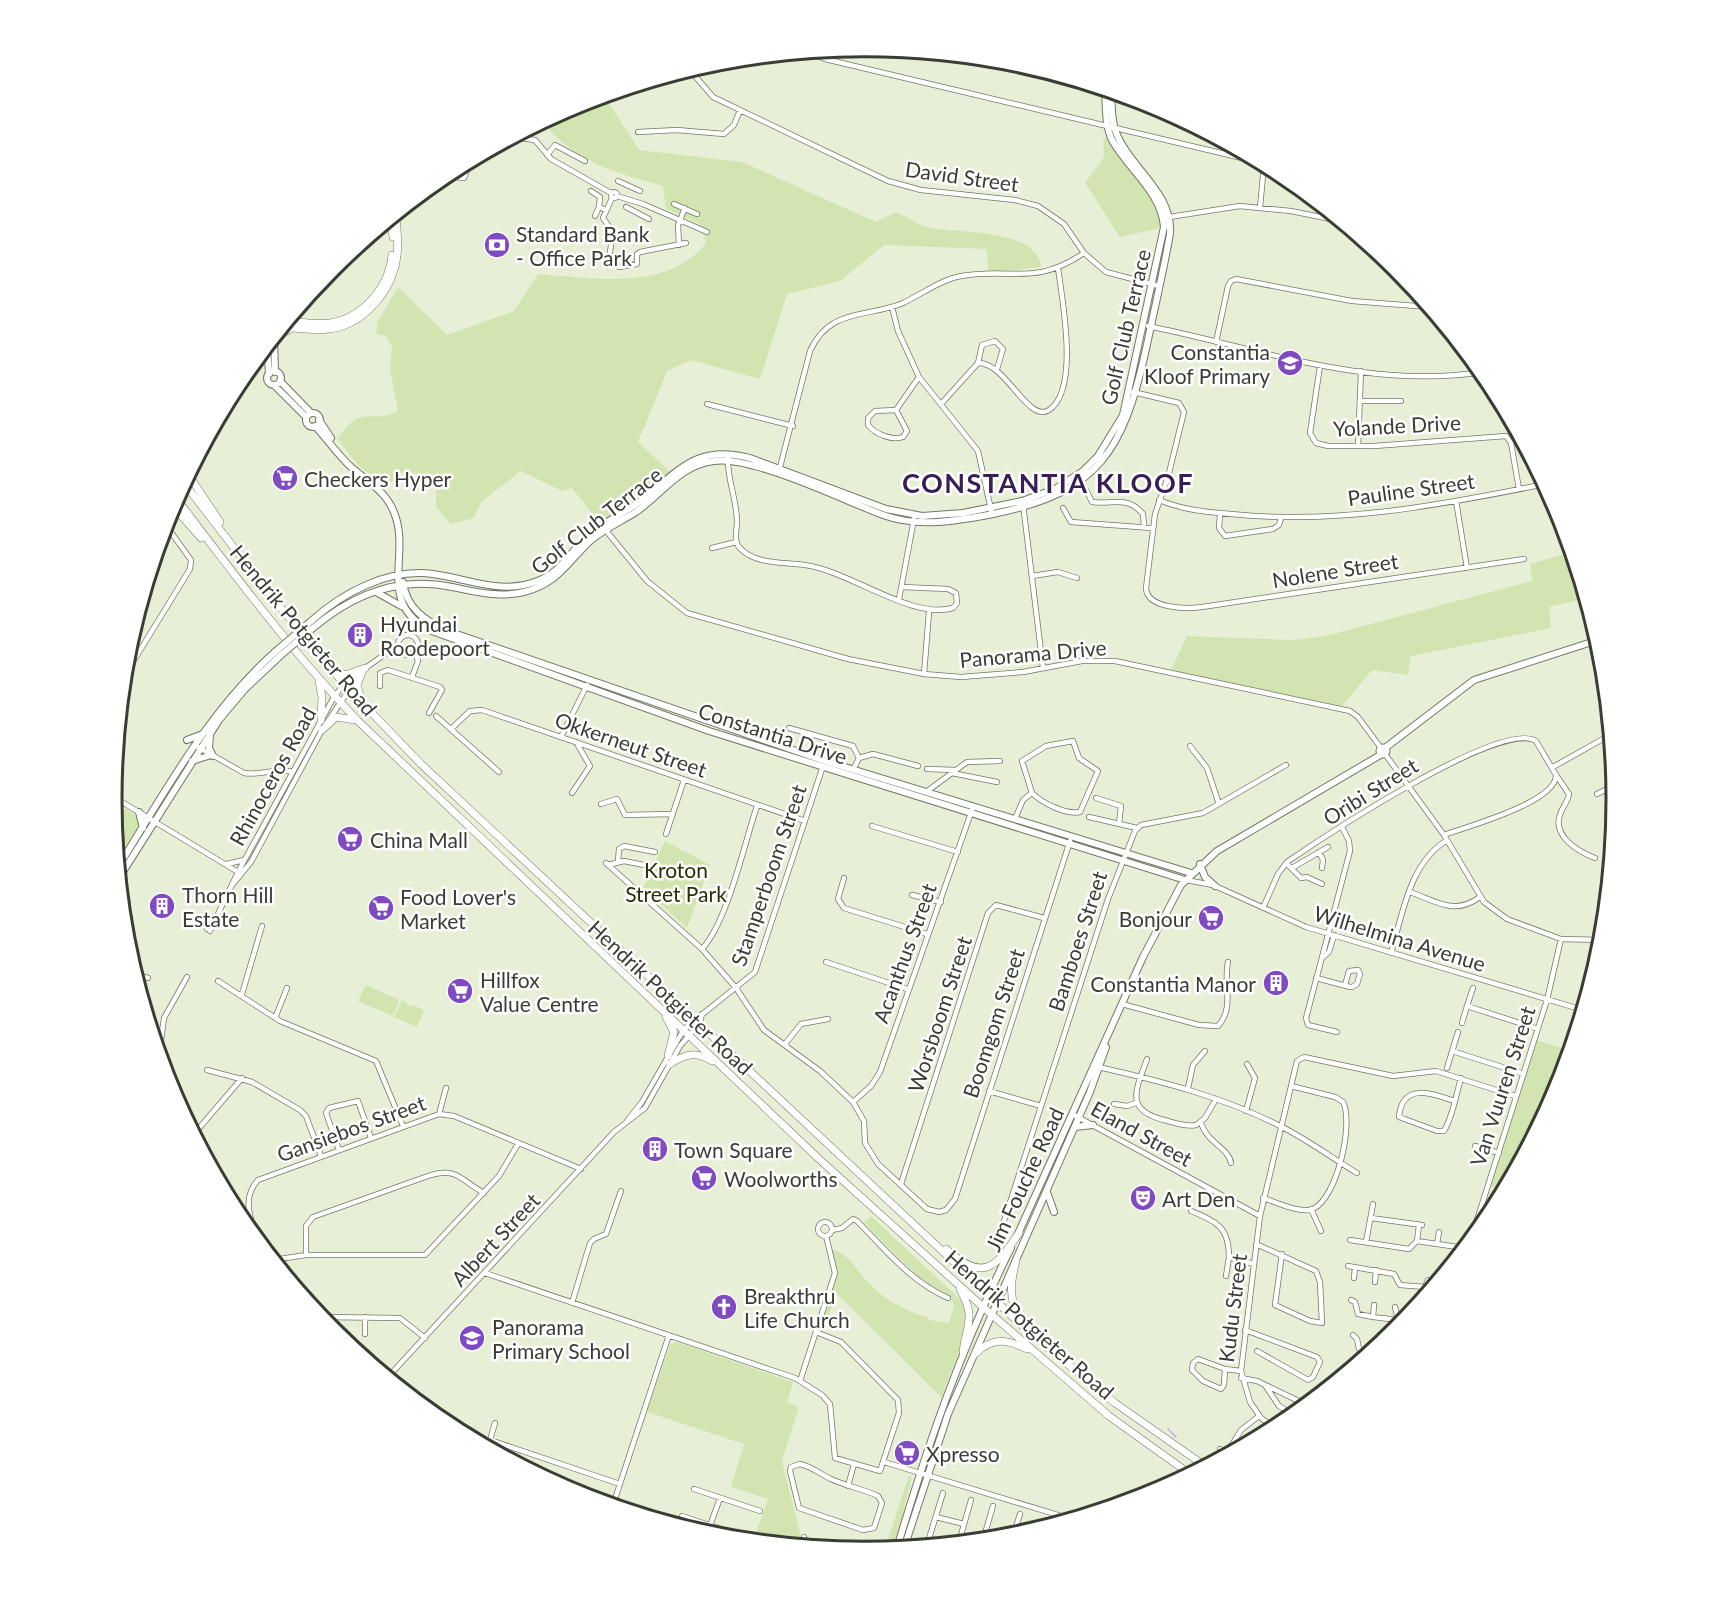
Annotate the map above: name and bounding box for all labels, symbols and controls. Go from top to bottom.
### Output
street label: David Street [904,156,1021,196]
place label: Standard Bank - Office Park [516,221,650,270]
bank icon: Standard Bank - Office Park [482,230,512,260]
street label: Golf Club Terrace [1095,247,1155,407]
place label: Constantia Kloof Primary [1144,339,1270,388]
school or university icon: Constantia Kloof Primary [1275,348,1305,378]
street label: Yolande Drive [1332,409,1462,441]
street label: Golf Club Terrace [526,461,666,579]
supermarket icon: Checkers Hyper [270,463,300,493]
place label: Checkers Hyper [304,466,452,491]
district label: CONSTANTIA KLOOF [902,466,1194,499]
street label: Pauline Street [1346,468,1477,510]
street label: Hendrik Potgieter Road [225,540,383,720]
street label: Nolene Street [1270,548,1400,592]
place label: Hyundai Roodepoort [380,611,490,660]
building icon: Hyundai Roodepoort [345,620,375,650]
street label: Panorama Drive [958,634,1108,672]
street label: Constantia Drive [695,697,851,769]
street label: Rhinoceros Road [224,702,320,850]
street label: Okkerneut Street [552,706,711,782]
street label: Oribi Street [1318,752,1422,830]
street label: Stamperboom Street [725,781,811,969]
supermarket icon: China Mall [335,824,365,854]
place label: China Mall [370,827,468,852]
park label: Kroton Street Park [625,857,727,906]
street label: Bamboes Street [1043,867,1112,1014]
street label: Acanthus Street [867,879,941,1026]
place label: Thorn Hill Estate [182,882,273,931]
place label: Food Lover's Market [400,884,516,933]
building icon: Thorn Hill Estate [147,891,177,921]
supermarket icon: Food Lover's Market [366,893,396,923]
street label: Wilhelmina Avenue [1311,900,1489,976]
supermarket icon: Bonjour [1196,903,1226,933]
place label: Bonjour [1119,906,1192,931]
street label: Hendrik Potgieter Road [584,915,758,1079]
street label: Worsboom Street [902,932,976,1095]
street label: Boomgom Street [957,945,1029,1101]
place label: Hillfox Value Centre [480,967,599,1016]
building icon: Constantia Manor [1261,968,1291,998]
place label: Constantia Manor [1090,971,1256,996]
supermarket icon: Hillfox Value Centre [445,976,475,1006]
street label: Van Vuuren Street [1464,1002,1540,1169]
street label: Gansiebos Street [273,1089,429,1166]
street label: Eland Street [1087,1095,1197,1171]
street label: Jim Fouche Road [980,1103,1068,1255]
building icon: Town Square [640,1134,670,1164]
place label: Town Square [674,1137,793,1162]
supermarket icon: Woolworths [689,1163,719,1193]
place label: Woolworths [724,1166,838,1191]
theatre icon: Art Den [1128,1183,1158,1213]
place label: Art Den [1162,1186,1235,1211]
street label: Albert Street [446,1187,545,1291]
street label: Hendrik Potgieter Road [941,1244,1119,1404]
street label: Kudu Street [1213,1252,1251,1364]
place label: Breakthru Life Church [744,1283,850,1332]
church icon: Breakthru Life Church [709,1292,739,1322]
place label: Panorama Primary School [492,1314,630,1363]
school or university icon: Panorama Primary School [457,1323,487,1353]
supermarket icon: Xpresso [892,1438,922,1468]
place label: Xpresso [926,1441,1000,1466]

